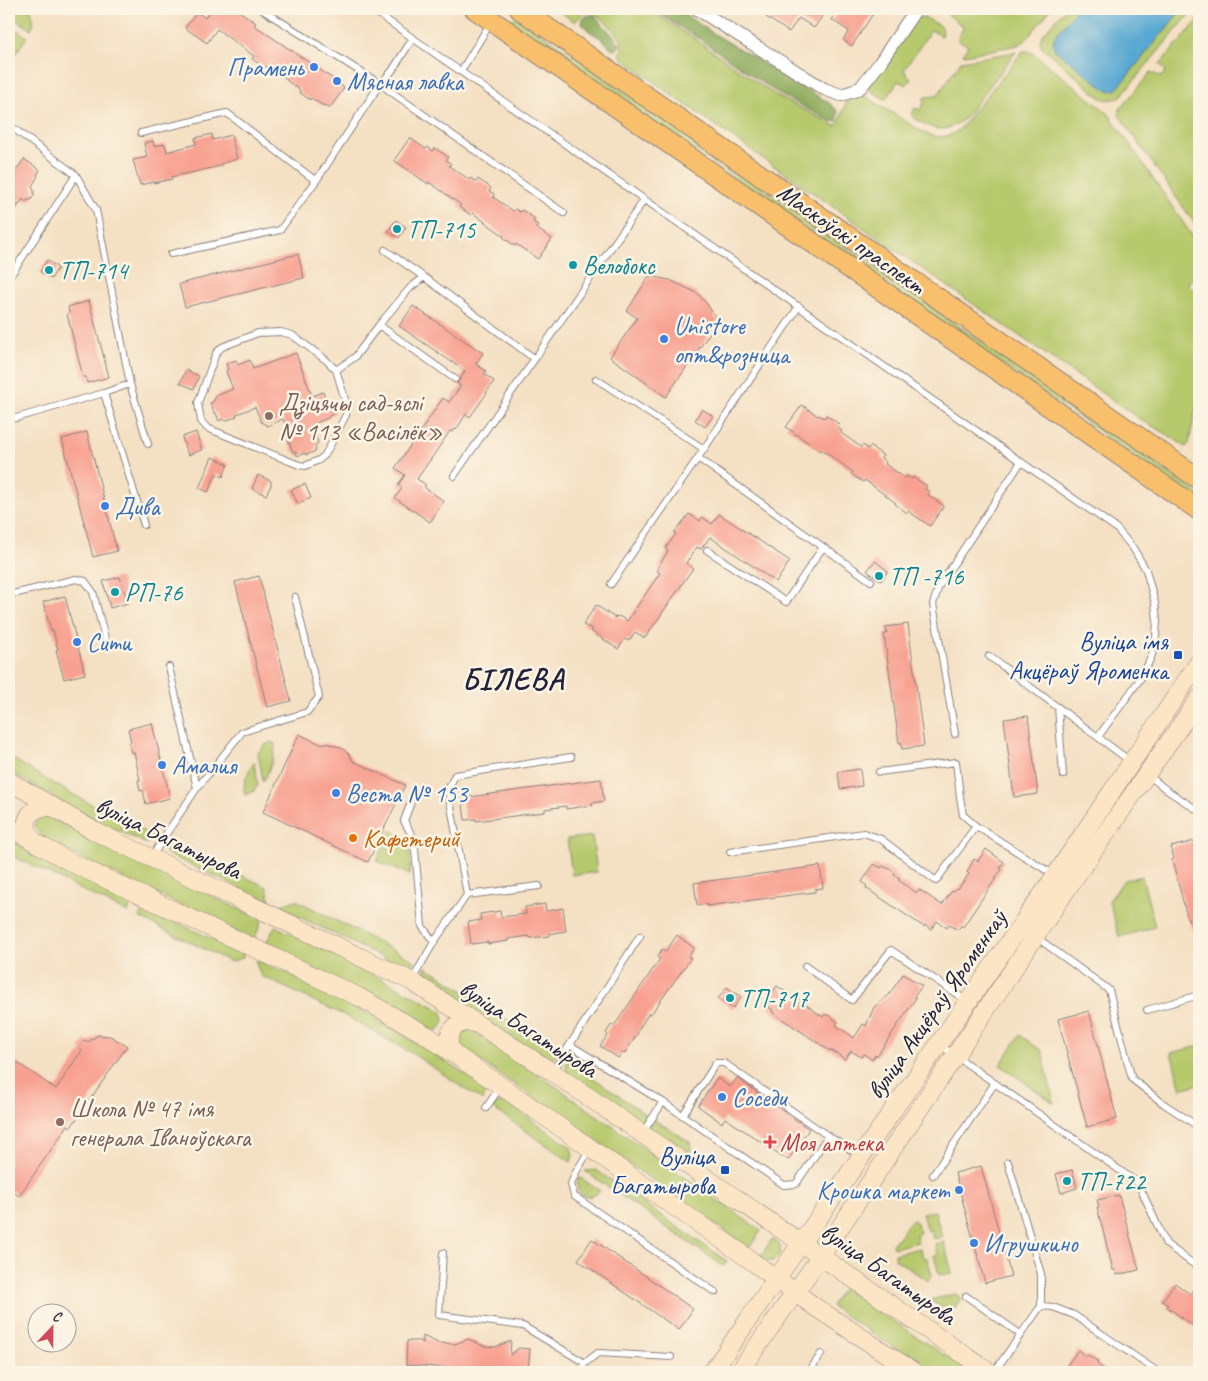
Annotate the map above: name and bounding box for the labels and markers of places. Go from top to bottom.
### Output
place label: Прамень [227,52,306,84]
marker: Прамень [308,61,320,73]
place label: Мясная лавка [347,66,465,98]
marker: Мясная лавка [331,75,343,87]
place label: ТП-715 [407,214,477,246]
marker: ТП-715 [391,223,403,235]
place label: Велобокс [583,250,656,282]
place label: ТП-714 [59,255,130,287]
marker: Велобокс [567,259,579,271]
marker: ТП-714 [43,264,55,276]
place label: Unistore опт&розница [674,310,792,371]
marker: Unistore опт&розница [658,333,670,345]
place label: Дзіцячы сад-яслі № 113 «Васілёк» [279,387,443,448]
marker: Дзіцячы сад-яслі № 113 «Васілёк» [263,410,275,422]
place label: Дива [115,491,161,523]
marker: Дива [99,500,111,512]
place label: ТП -716 [889,561,964,593]
marker: ТП -716 [873,570,885,582]
place label: РП-76 [125,577,183,609]
marker: РП-76 [109,586,121,598]
place label: Вуліца імя Акцёраў Яроменка [1009,626,1171,687]
place label: Сити [87,627,133,659]
marker: Сити [71,636,83,648]
marker: Вуліца імя Акцёраў Яроменка [1172,649,1184,661]
place label: Амалия [172,750,239,782]
marker: Амалия [156,759,168,771]
place label: Веста № 153 [346,778,469,810]
marker: Веста № 153 [330,787,342,799]
place label: Кафетерий [363,823,461,855]
marker: Кафетерий [347,832,359,844]
place label: ТП-717 [740,983,810,1015]
marker: ТП-717 [724,992,736,1004]
place label: Соседи [732,1082,788,1114]
marker: Соседи [716,1091,728,1103]
place label: Школа № 47 імя генерала Іваноўскага [70,1093,253,1154]
marker: Школа № 47 імя генерала Іваноўскага [54,1116,66,1128]
place label: Моя аптека [780,1127,885,1159]
marker: Моя аптека [764,1136,776,1148]
place label: Вуліца Багатырова [610,1141,717,1202]
marker: Вуліца Багатырова [719,1164,731,1176]
place label: ТП-722 [1077,1166,1147,1198]
place label: Крошка маркет [817,1175,951,1207]
marker: ТП-722 [1061,1175,1073,1187]
marker: Крошка маркет [953,1184,965,1196]
place label: Игрушкино [984,1228,1079,1260]
marker: Игрушкино [968,1237,980,1249]

